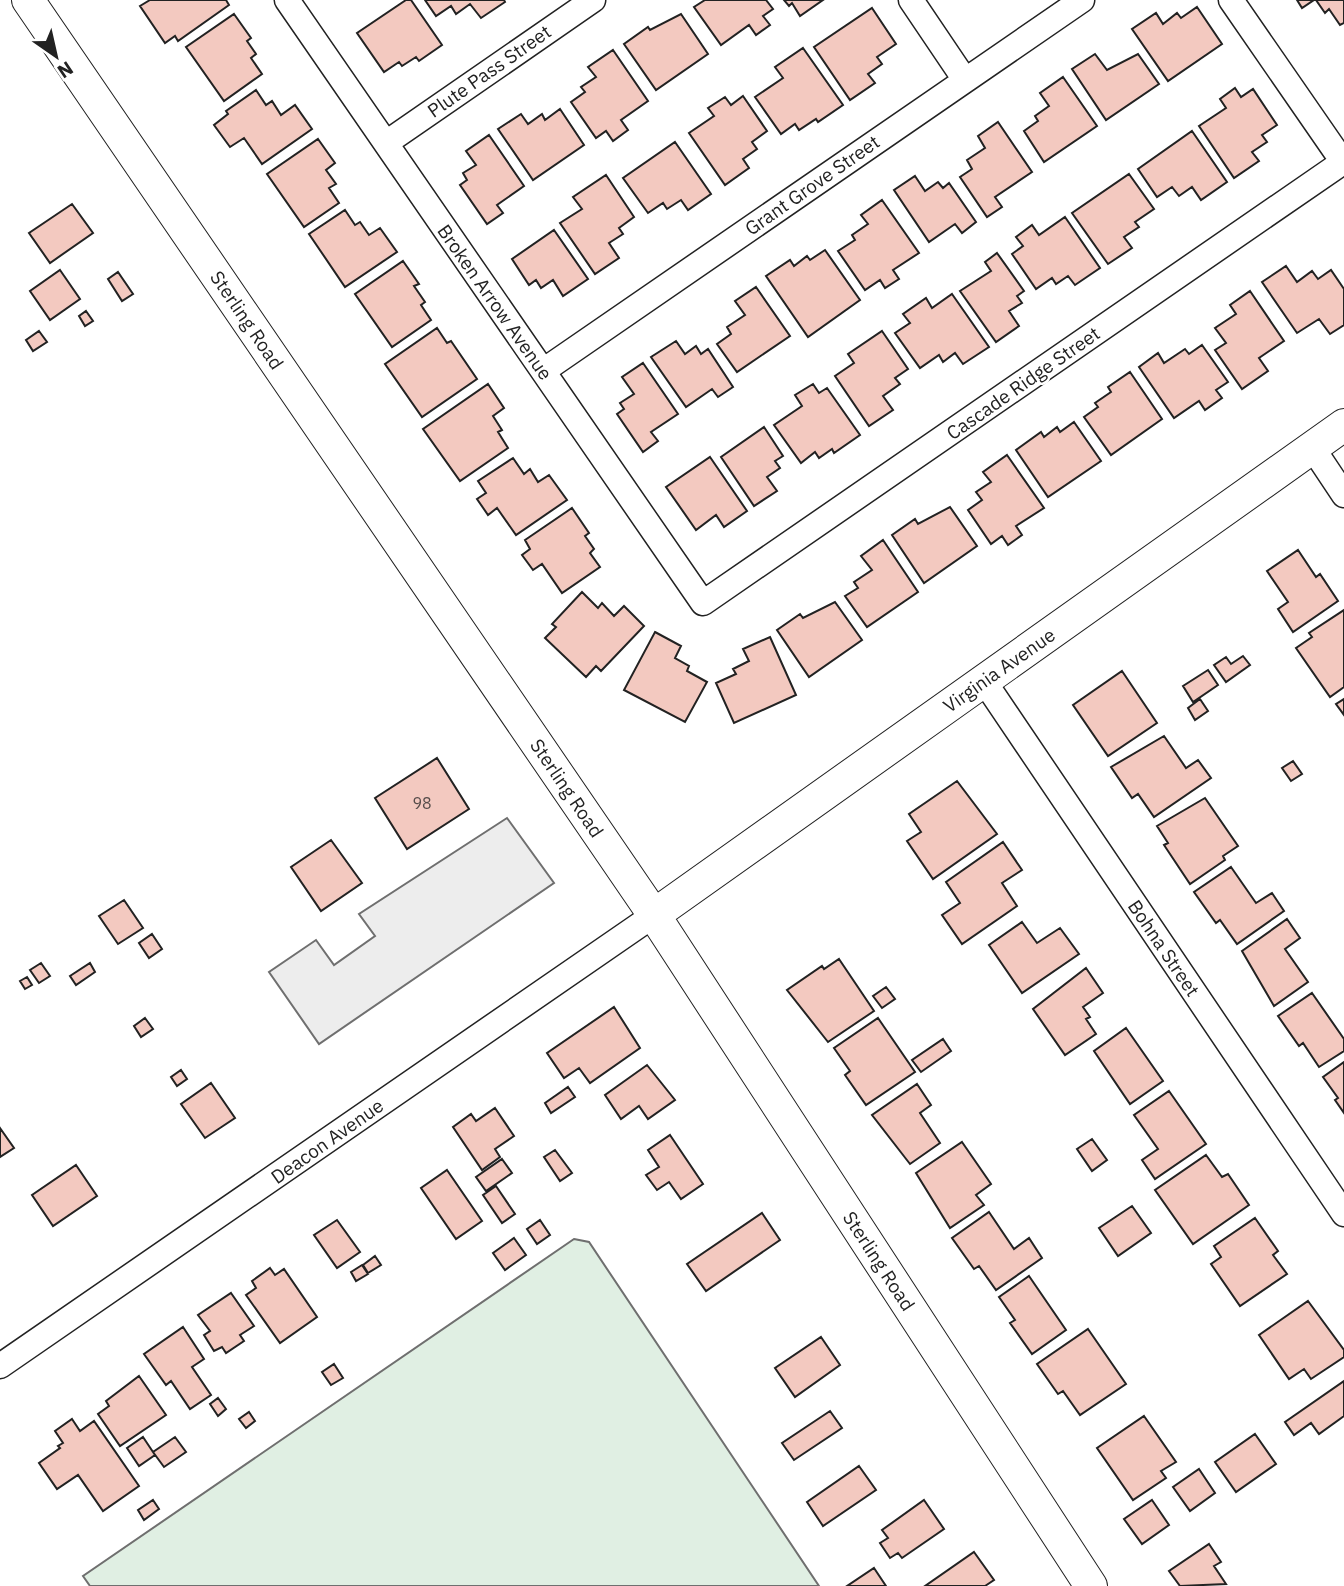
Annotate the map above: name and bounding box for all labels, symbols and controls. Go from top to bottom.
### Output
street label: Plute Pass Street [423,19,555,123]
north arrow [21,21,91,91]
text: N [53,56,78,84]
street label: Grant Grove Street [740,130,884,240]
street label: Broken Arrow Avenue [432,220,558,384]
street label: Sterling Road [205,266,289,374]
street label: Cascade Ridge Street [942,321,1104,445]
street label: Virginia Avenue [938,623,1060,717]
street label: Sterling Road [525,734,609,842]
house number: 98 [412,793,432,813]
street label: Bohna Street [1123,895,1205,1001]
street label: Deacon Avenue [266,1093,388,1189]
street label: Sterling Road [838,1207,920,1315]

